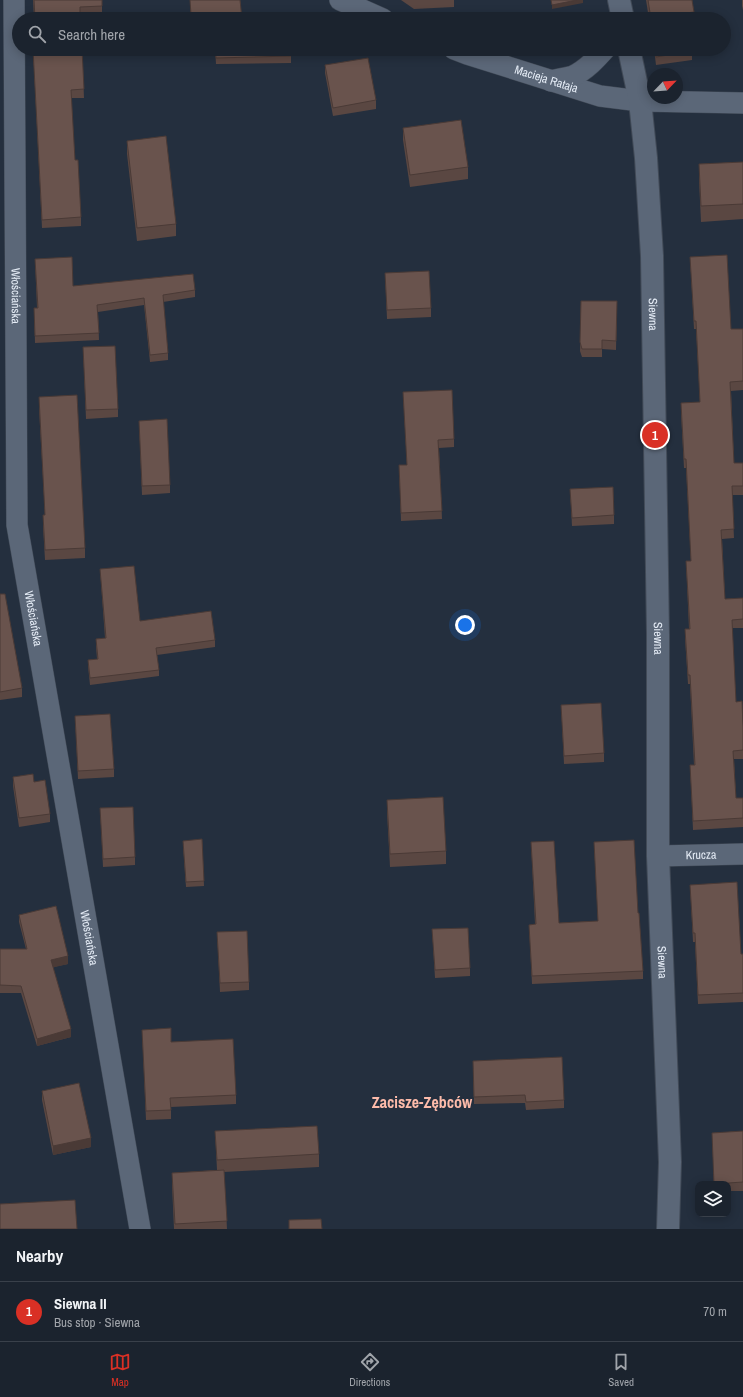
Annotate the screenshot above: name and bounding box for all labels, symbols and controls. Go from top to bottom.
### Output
search box [12,12,731,56]
icon: search [26,23,48,45]
text: Search here [58,24,125,45]
street label: Macieja Rataja [512,61,580,97]
north arrow [647,68,683,104]
street label: Włościańska [8,268,24,324]
street label: Siewna [645,298,661,331]
pin: 1 [642,420,668,450]
street label: Włościańska [21,590,46,648]
your location [455,615,475,635]
street label: Siewna [650,622,666,655]
street label: Krucza [685,847,717,863]
street label: Włościańska [76,909,102,967]
street label: Siewna [654,945,671,979]
district label: Zacisze-Zębców [372,1091,473,1113]
map controls [695,1181,731,1217]
button: layers [695,1181,731,1217]
text: Nearby [16,1244,63,1267]
text: Siewna II [54,1293,107,1314]
text: 1 [26,1303,32,1320]
text: 70 m [703,1303,727,1320]
text: Bus stop · Siewna [54,1314,140,1331]
tab: Map [109,1351,131,1389]
tab: Directions [349,1351,390,1389]
tab: Saved [608,1351,634,1389]

